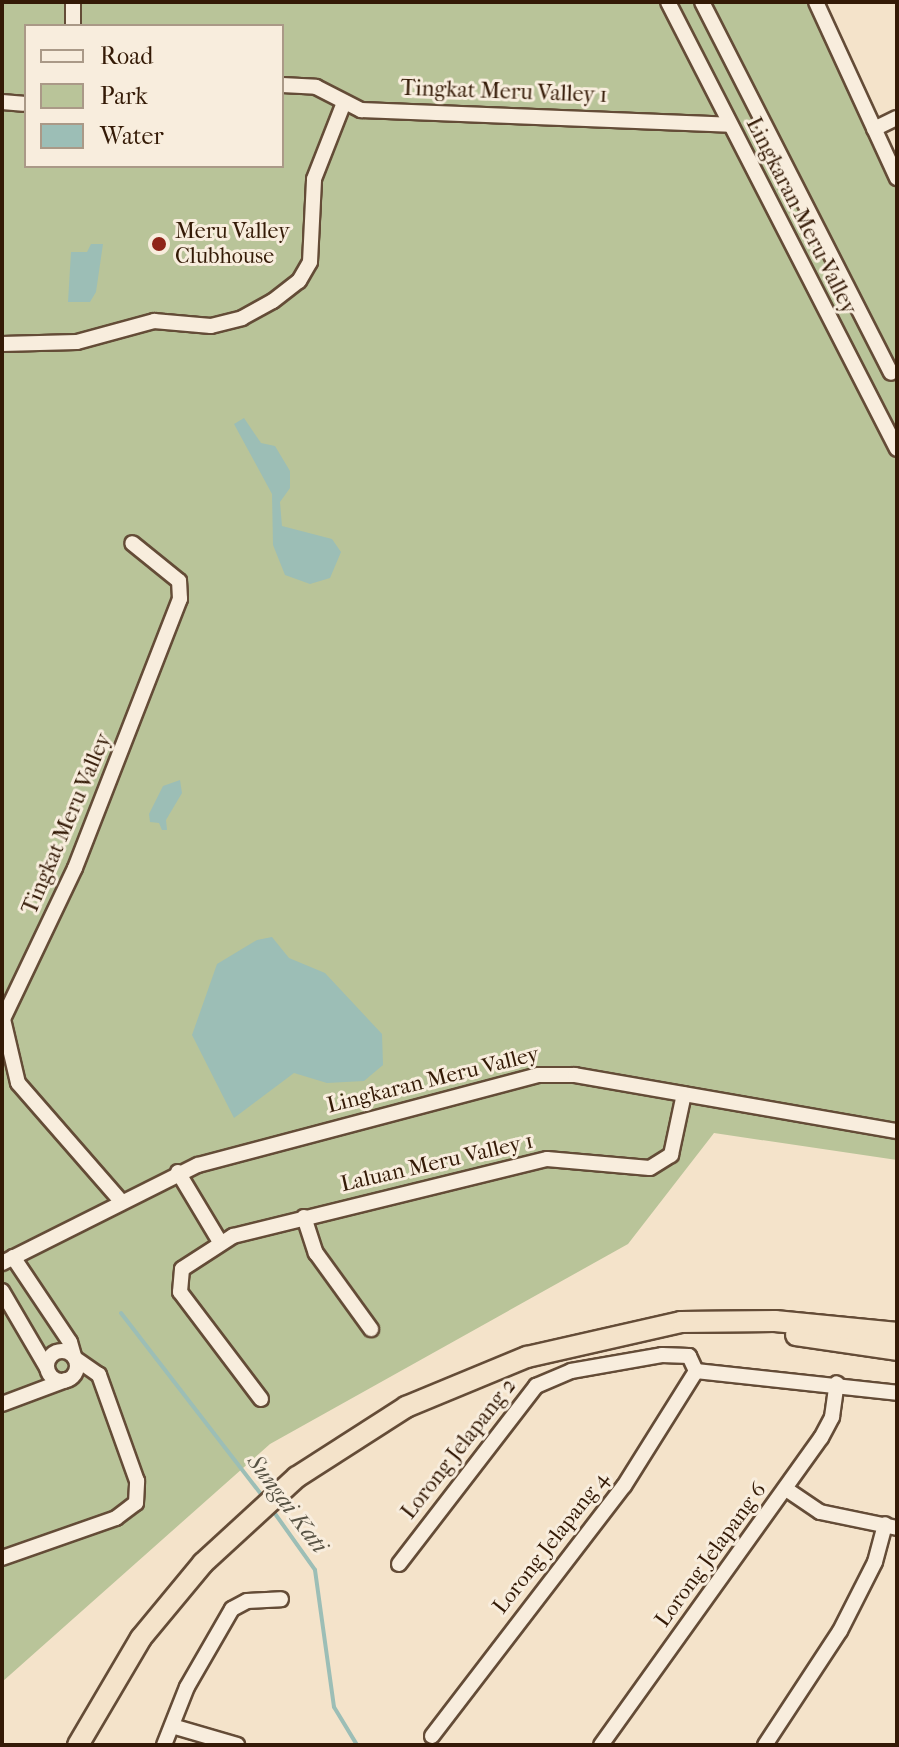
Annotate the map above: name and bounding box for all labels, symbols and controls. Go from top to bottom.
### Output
legend [24,24,284,168]
text: Road [100,42,153,70]
street label: Tingkat Meru Valley 1 [400,75,608,109]
text: Park [100,82,148,110]
street label: Lingkaran Meru Valley [740,113,862,319]
text: Water [100,122,164,150]
place label: Meru Valley Clubhouse [175,218,290,270]
marker: Meru Valley Clubhouse [150,235,168,253]
street label: Tingkat Meru Valley [17,729,117,919]
street label: Lingkaran Meru Valley [324,1041,542,1119]
street label: Laluan Meru Valley 1 [338,1128,536,1198]
street label: Lorong Jelapang 2 [396,1373,522,1525]
water label: Sungai Kati [240,1449,334,1559]
street label: Lorong Jelapang 4 [487,1467,615,1619]
street label: Lorong Jelapang 6 [650,1478,772,1632]

